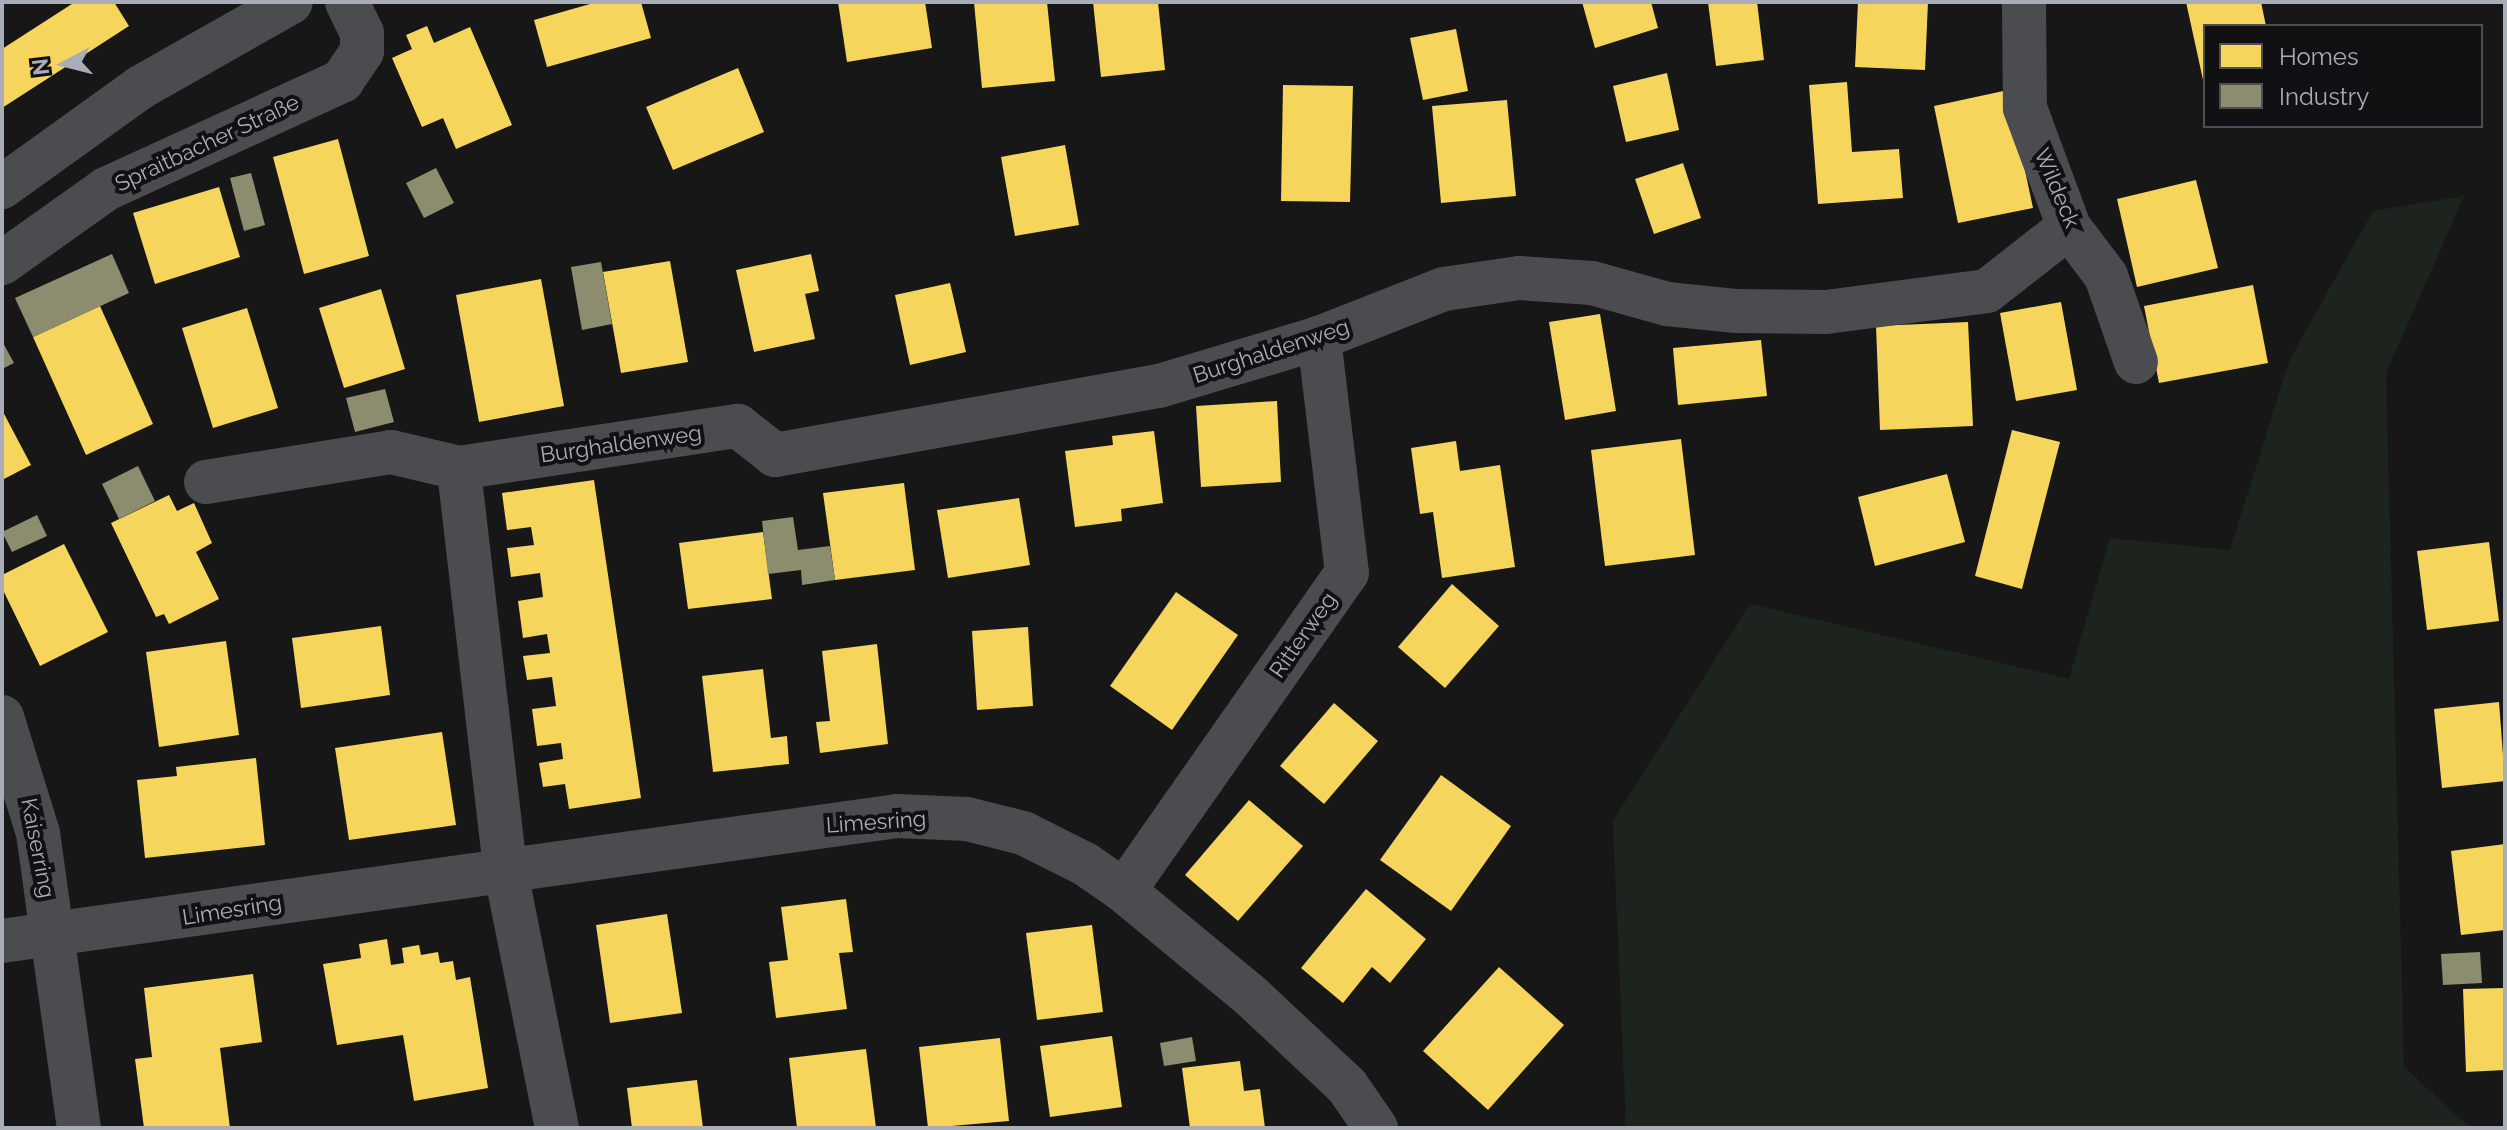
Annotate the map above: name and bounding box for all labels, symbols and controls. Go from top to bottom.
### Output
north arrow [24,24,104,104]
legend [2203,24,2483,128]
text: Homes [2279,42,2359,71]
text: N [26,57,54,77]
text: Industry [2279,82,2369,111]
street label: Spraitbacher Straße [110,89,304,197]
street label: Wildeck [2028,144,2086,232]
street label: Burghaldenweg [1190,313,1352,389]
street label: Burghaldenweg [539,420,703,468]
street label: Ritterweg [1264,587,1342,683]
street label: Kaiserring [15,796,61,900]
street label: Limesring [825,805,927,839]
street label: Limesring [180,889,284,931]

